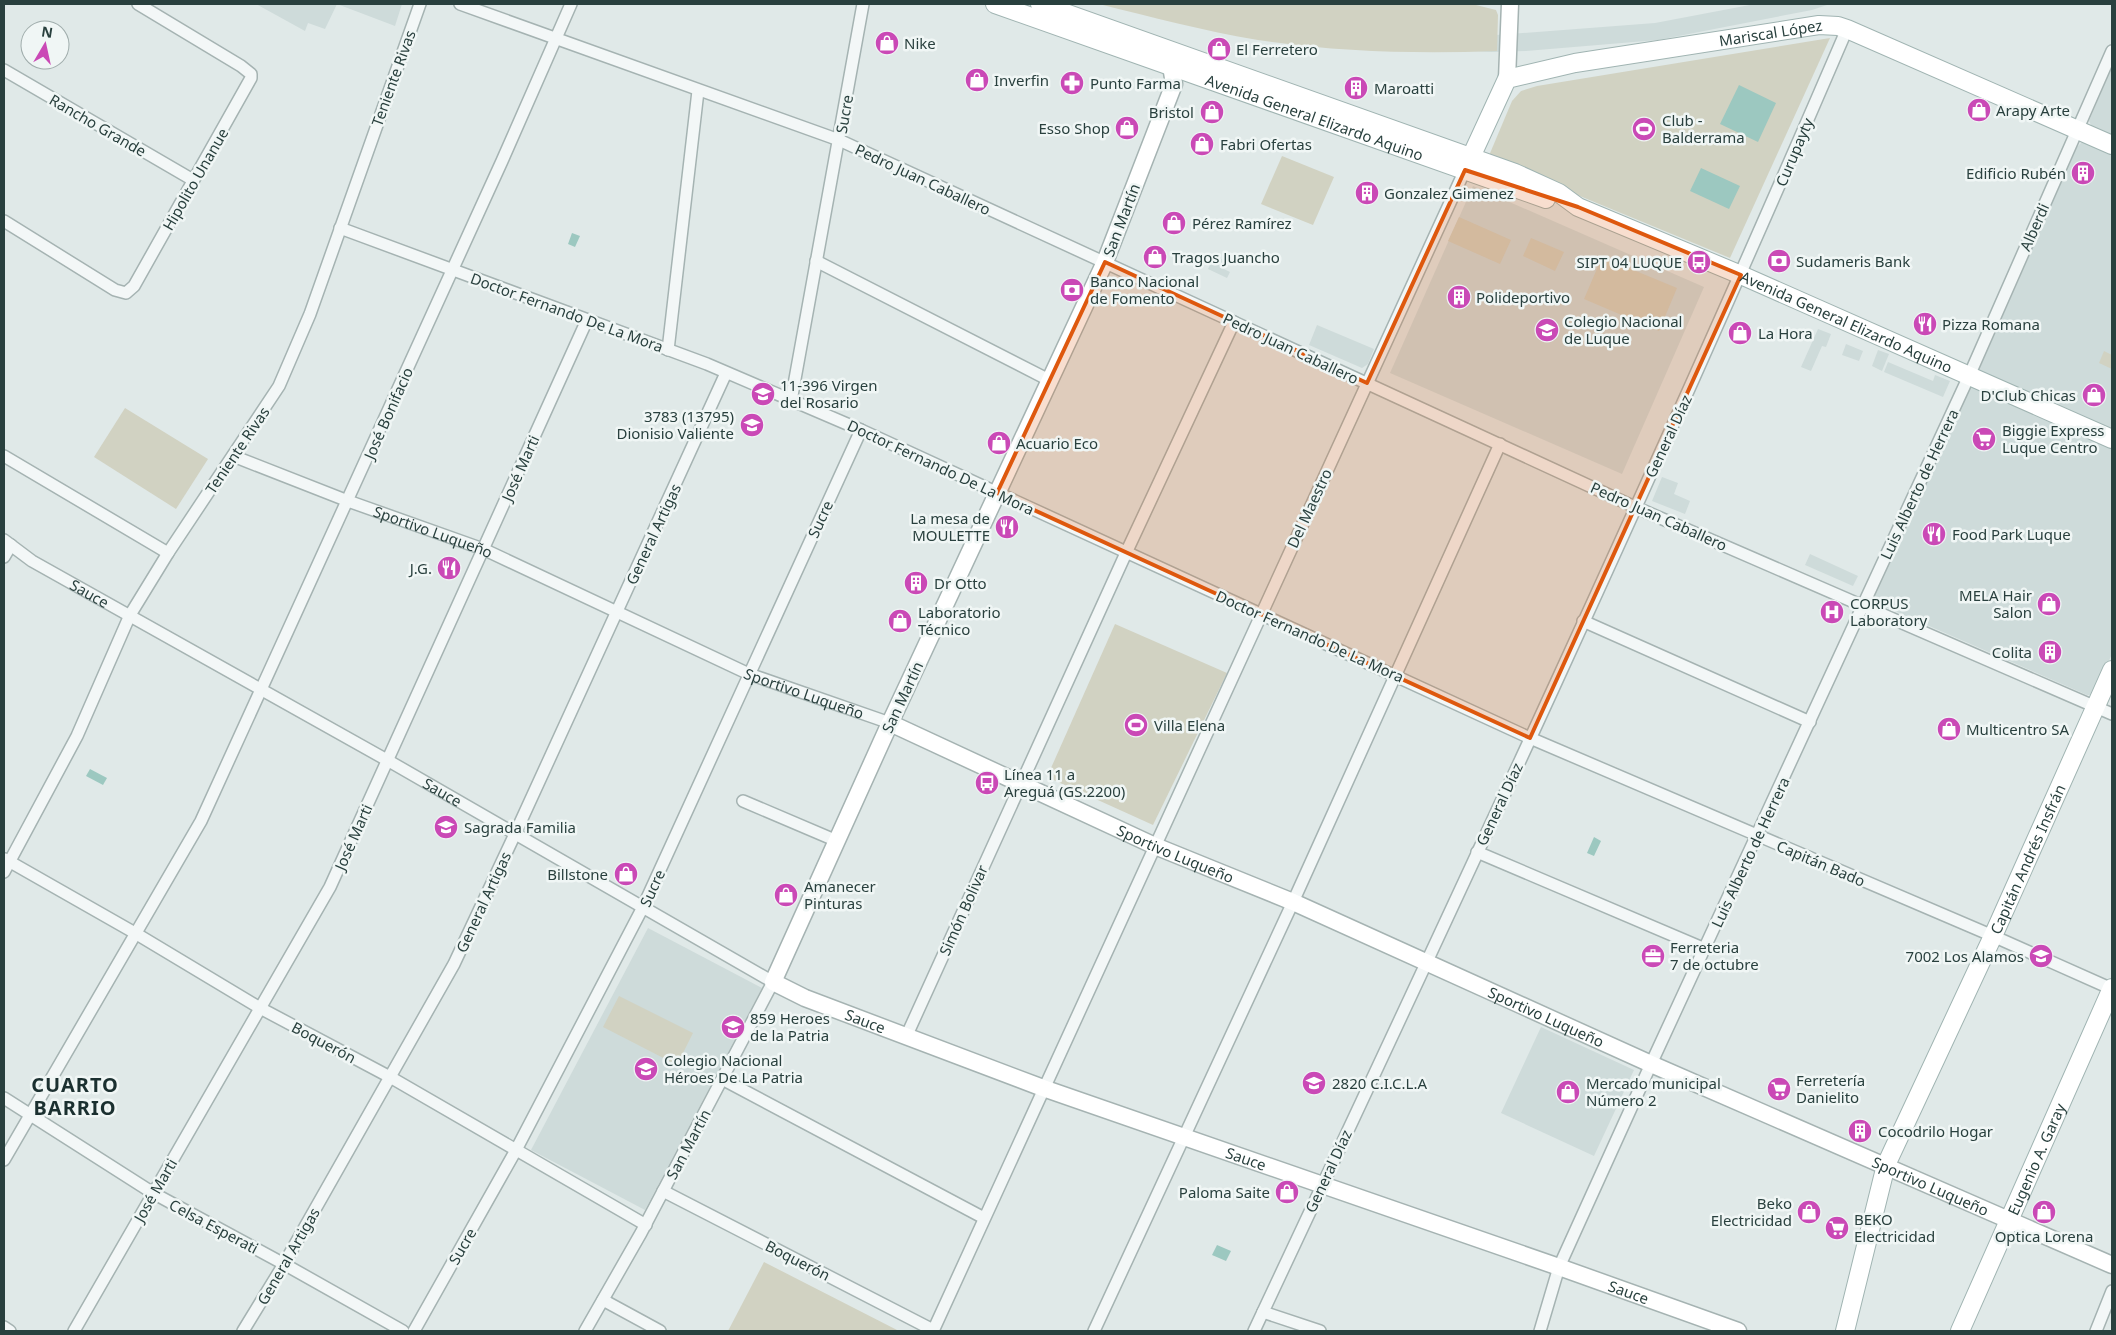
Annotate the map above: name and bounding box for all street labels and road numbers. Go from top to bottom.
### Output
street label: Mariscal López [1718,15,1824,50]
street label: Teniente Rivas [366,27,420,129]
street label: Avenida General Elizardo Aquino [1203,69,1426,165]
street label: Rancho Grande [46,89,150,161]
street label: Sucre [831,93,857,135]
street label: Curupayty [1771,114,1818,189]
street label: Hipolito Unanue [158,124,232,234]
street label: Pedro Juan Caballero [852,139,994,219]
street label: San Martín [1098,181,1144,259]
street label: Alberdi [2015,200,2053,254]
street label: Avenida General Elizardo Aquino [1737,266,1956,377]
street label: Doctor Fernando De La Mora [468,268,666,356]
street label: Pedro Juan Caballero [1220,308,1362,388]
street label: José Bonifacio [358,364,417,464]
street label: General Díaz [1640,391,1696,481]
street label: Teniente Rivas [201,403,273,497]
street label: Luis Alberto de Herrera [1875,406,1963,562]
street label: Doctor Fernando De La Mora [844,415,1038,519]
street label: José Marti [496,432,543,506]
street label: Del Maestro [1282,465,1336,551]
street label: Pedro Juan Caballero [1588,477,1730,555]
street label: General Artigas [621,480,685,588]
street label: Sucre [803,497,837,541]
street label: Sportivo Luqueño [371,501,496,562]
street label: Sauce [67,574,113,612]
street label: Doctor Fernando De La Mora [1213,585,1407,687]
street label: San Martín [877,658,927,736]
street label: Sportivo Luqueño [741,663,866,723]
street label: General Díaz [1471,759,1527,849]
street label: Sauce [419,773,466,811]
street label: Luis Alberto de Herrera [1706,774,1794,930]
street label: Capitán Andrés Insfrán [1985,781,2070,937]
street label: José Marti [329,801,376,875]
street label: Sportivo Luqueño [1114,820,1237,887]
street label: Capitán Bado [1774,835,1868,891]
street label: General Artigas [451,848,515,956]
street label: Simón Bolivar [934,862,992,958]
street label: Sucre [635,866,669,910]
street label: Sportivo Luqueño [1485,982,1607,1051]
street label: Sauce [842,1004,888,1038]
street label: Boquerón [288,1017,360,1067]
street label: Eugenio A. Garay [2003,1100,2070,1218]
street label: San Martín [661,1105,715,1183]
street label: General Díaz [1300,1126,1356,1216]
street label: Sauce [1223,1142,1269,1175]
street label: Sportivo Luqueño [1869,1152,1992,1220]
street label: José Marti [128,1155,181,1227]
street label: Celsa Esperati [166,1194,262,1258]
street label: General Artigas [252,1204,324,1308]
street label: Sucre [444,1224,480,1268]
street label: Boquerón [762,1235,834,1285]
street label: Sauce [1606,1275,1652,1308]

